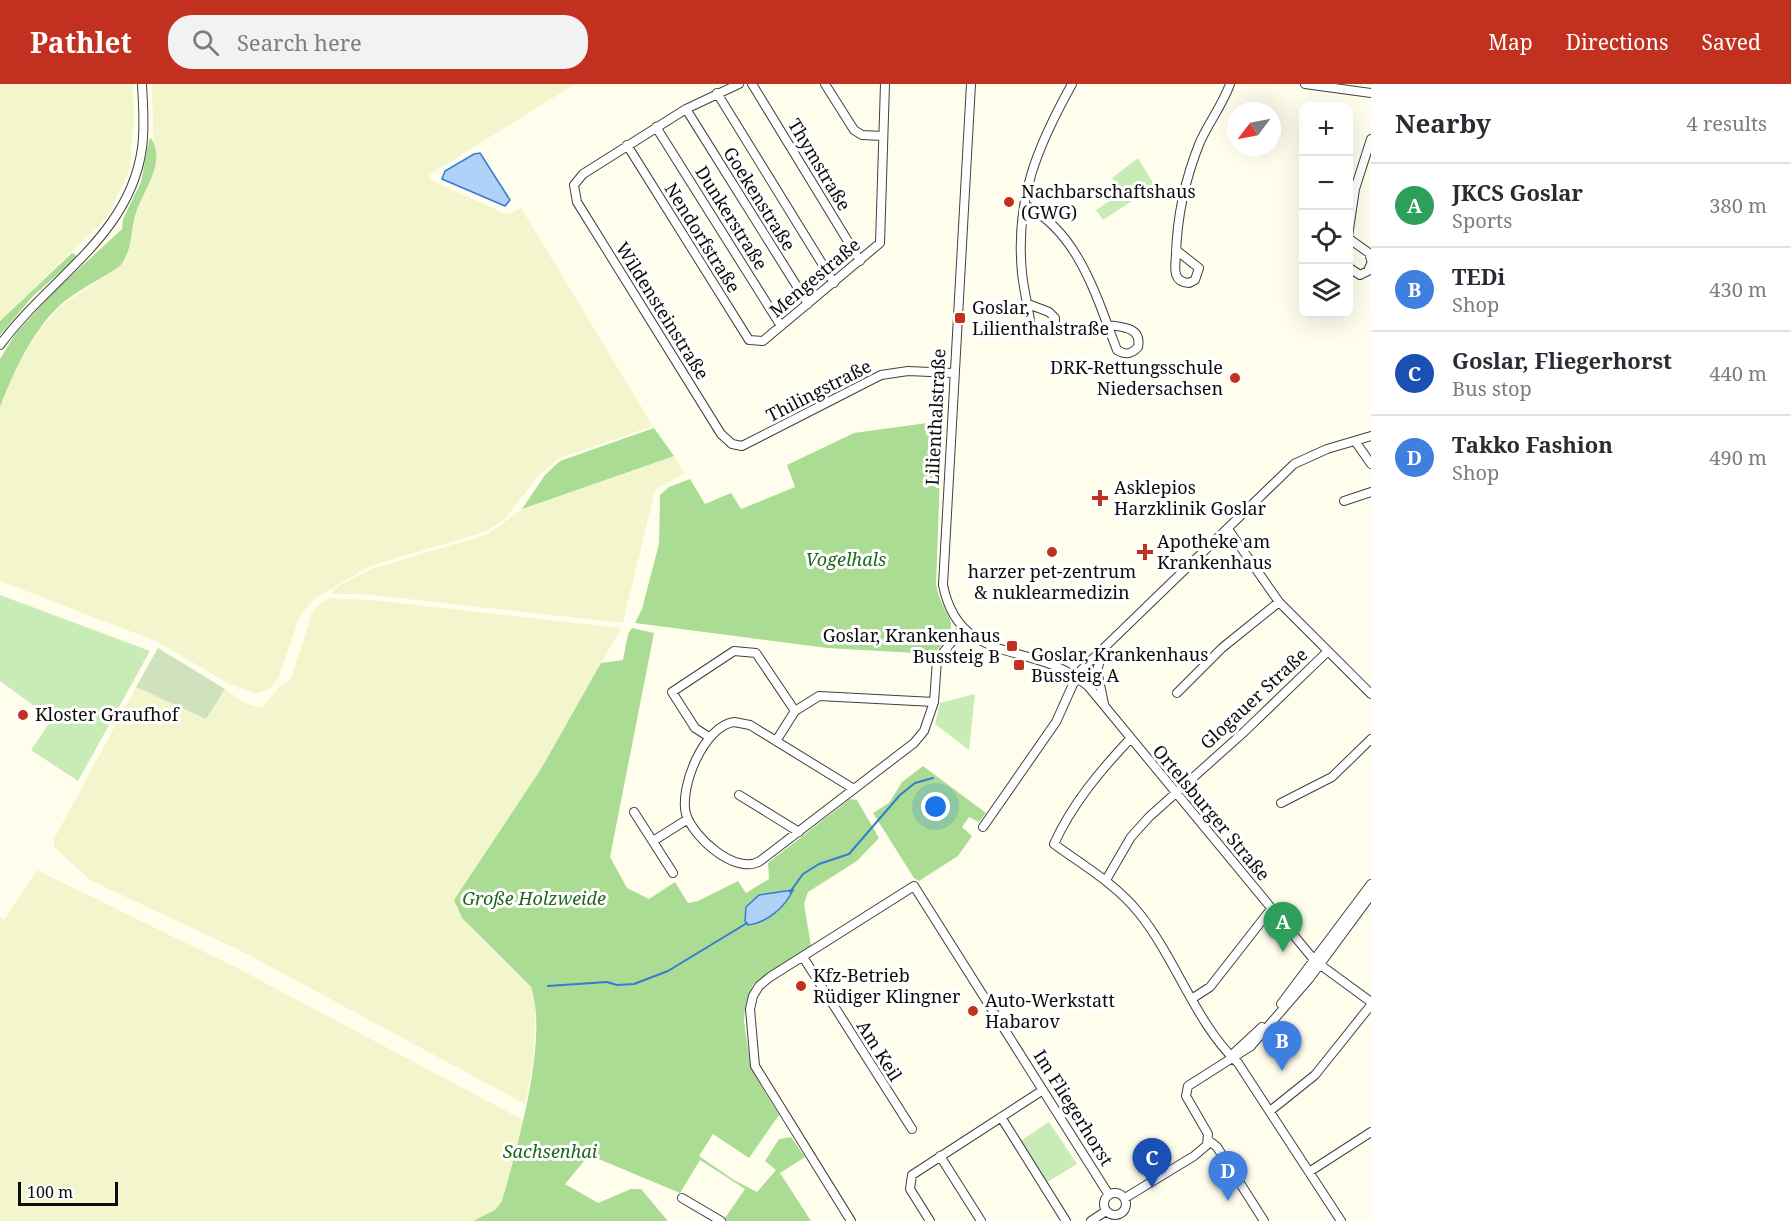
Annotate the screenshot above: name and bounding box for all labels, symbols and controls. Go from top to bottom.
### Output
search box [168,15,588,69]
text: Pathlet [30,23,132,61]
icon: search [189,26,222,59]
text: Search here [237,27,362,57]
text: Map [1488,28,1533,56]
text: Directions [1566,28,1668,56]
text: Saved [1701,28,1761,56]
north arrow [1227,102,1281,156]
map controls [1299,102,1353,318]
button: + [1299,102,1353,156]
text: Nearby [1395,105,1491,141]
text: 4 results [1687,110,1767,137]
street label: Thymstraße [783,114,857,215]
street label: Goekenstraße [718,142,801,255]
button: − [1299,156,1353,210]
street label: Dunkerstraße [690,161,773,274]
text: JKCS Goslar [1452,177,1583,207]
street label: Nendorfstraße [659,178,746,297]
place label: Nachbarschaftshaus (GWG) [1021,179,1196,224]
text: A [1407,192,1422,219]
text: 380 m [1709,192,1767,219]
marker: Nachbarschaftshaus (GWG) [1002,195,1016,209]
text: Sports [1452,207,1512,234]
button: locate [1299,210,1353,264]
street label: Mengestraße [764,232,865,322]
street label: Wildensteinstraße [611,237,715,384]
text: TEDi [1452,261,1505,291]
button: layers [1299,264,1353,318]
text: B [1408,276,1421,303]
text: 430 m [1709,276,1767,303]
text: Shop [1452,291,1499,318]
place label: Goslar, Lilienthalstraße [972,295,1109,340]
marker: Goslar, Lilienthalstraße [953,311,967,325]
text: Goslar, Fliegerhorst [1452,345,1672,375]
street label: Lilienthalstraße [919,348,951,486]
street label: Thilingstraße [762,353,875,427]
place label: DRK-Rettungsschule Niedersachsen [1050,355,1223,400]
text: C [1408,360,1421,387]
text: 440 m [1709,360,1767,387]
marker: DRK-Rettungsschule Niedersachsen [1228,371,1242,385]
text: Bus stop [1452,375,1532,402]
text: Takko Fashion [1452,429,1613,459]
text: D [1407,444,1422,471]
text: 490 m [1709,444,1767,471]
text: Shop [1452,459,1499,486]
place label: Asklepios Harzklinik Goslar [1114,475,1267,520]
marker: Asklepios Harzklinik Goslar [1091,489,1109,507]
place label: Apotheke am Krankenhaus [1157,529,1272,574]
marker: harzer pet-zentrum & nuklearmedizin [1045,545,1059,559]
marker: Apotheke am Krankenhaus [1138,545,1152,559]
park label: Vogelhals [806,547,886,571]
place label: harzer pet-zentrum & nuklearmedizin [968,559,1136,604]
place label: Goslar, Krankenhaus Bussteig B [823,623,1000,668]
marker: Goslar, Krankenhaus Bussteig B [1005,639,1019,653]
place label: Goslar, Krankenhaus Bussteig A [1031,642,1208,687]
street label: Glogauer Straße [1194,642,1312,754]
marker: Goslar, Krankenhaus Bussteig A [1012,658,1026,672]
place label: Kloster Graufhof [35,702,180,726]
marker: Kloster Graufhof [16,708,30,722]
street label: Ortelsburger Straße [1148,739,1276,885]
your location [921,792,950,821]
park label: Große Holzweide [462,886,606,910]
pin: A [1264,902,1302,952]
place label: Kfz-Betrieb Rüdiger Klingner [813,963,961,1008]
marker: Kfz-Betrieb Rüdiger Klingner [794,979,808,993]
place label: Auto-Werkstatt Habarov [985,988,1115,1033]
marker: Auto-Werkstatt Habarov [966,1004,980,1018]
street label: Am Keil [852,1015,908,1086]
pin: B [1262,1022,1302,1071]
street label: Im Fliegerhorst [1029,1045,1119,1170]
pin: C [1132,1138,1172,1188]
park label: Sachsenhai [503,1139,598,1163]
pin: D [1208,1152,1248,1201]
scale bar [18,1179,118,1206]
text: 100 m [27,1181,73,1203]

